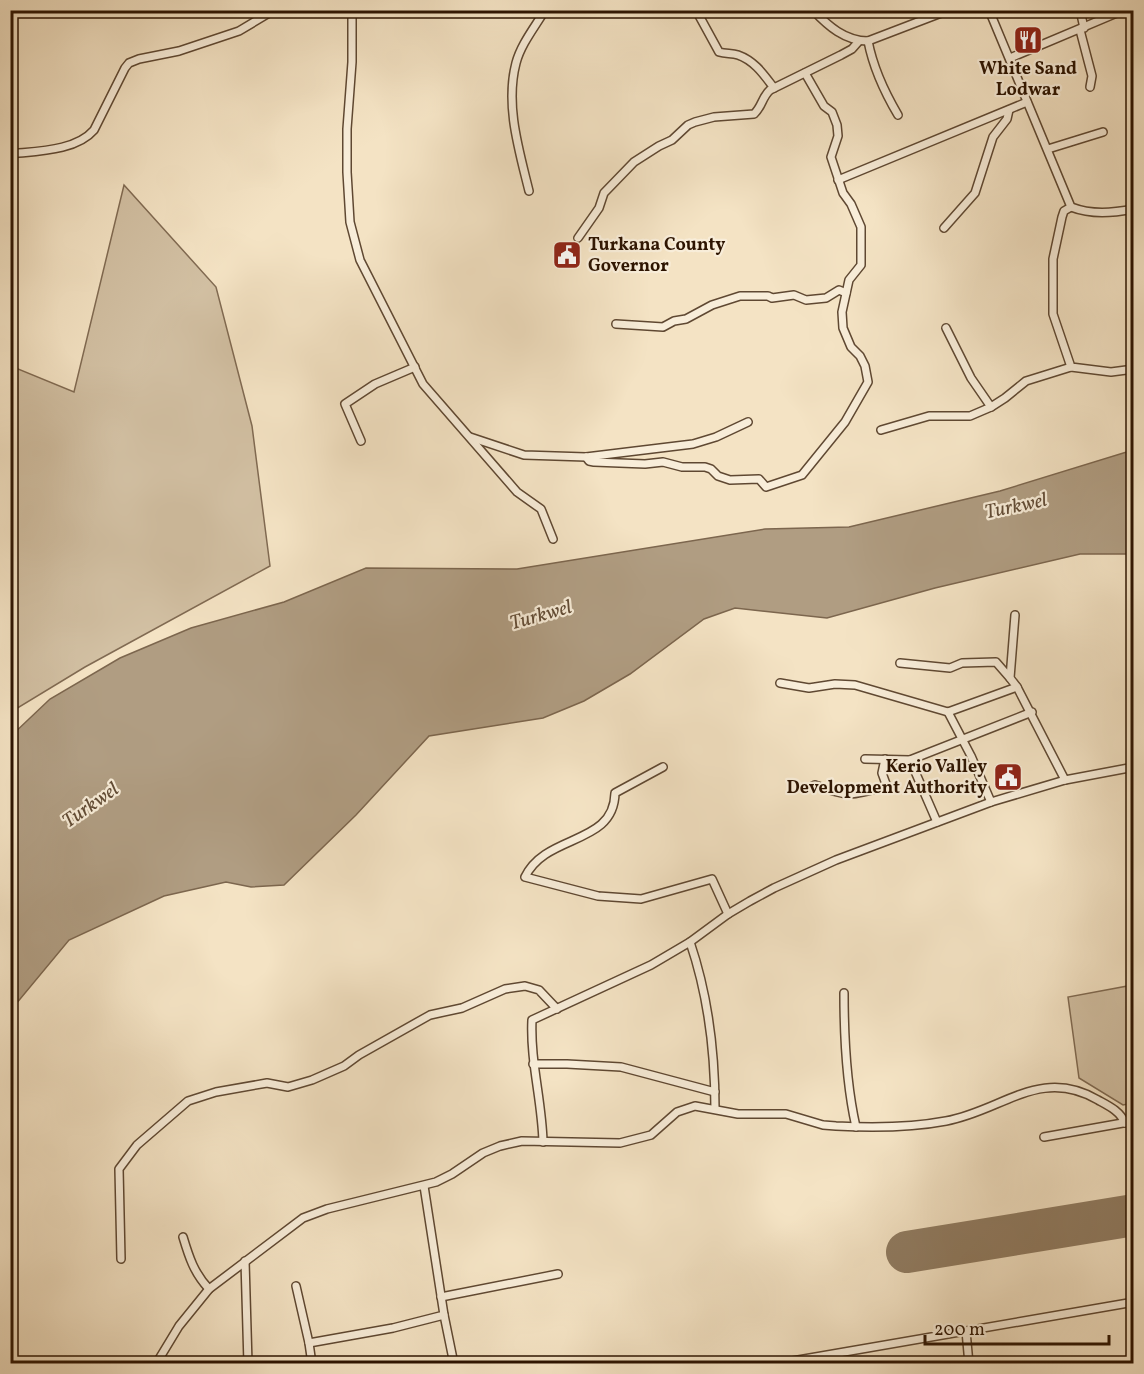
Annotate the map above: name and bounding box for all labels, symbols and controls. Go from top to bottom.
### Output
restaurant icon: White Sand Lodwar [1012,24,1044,56]
place label: White Sand Lodwar [979,57,1077,103]
place label: Turkana County Governor [588,233,725,279]
public building icon: Turkana County Governor [551,239,583,271]
water label: Turkwel [982,487,1050,527]
water label: Turkwel [507,594,575,638]
place label: Kerio Valley Development Authority [786,755,987,801]
public building icon: Kerio Valley Development Authority [992,761,1024,793]
water label: Turkwel [57,776,125,836]
scale bar [925,1308,1110,1346]
text: 200 m [934,1318,985,1343]

